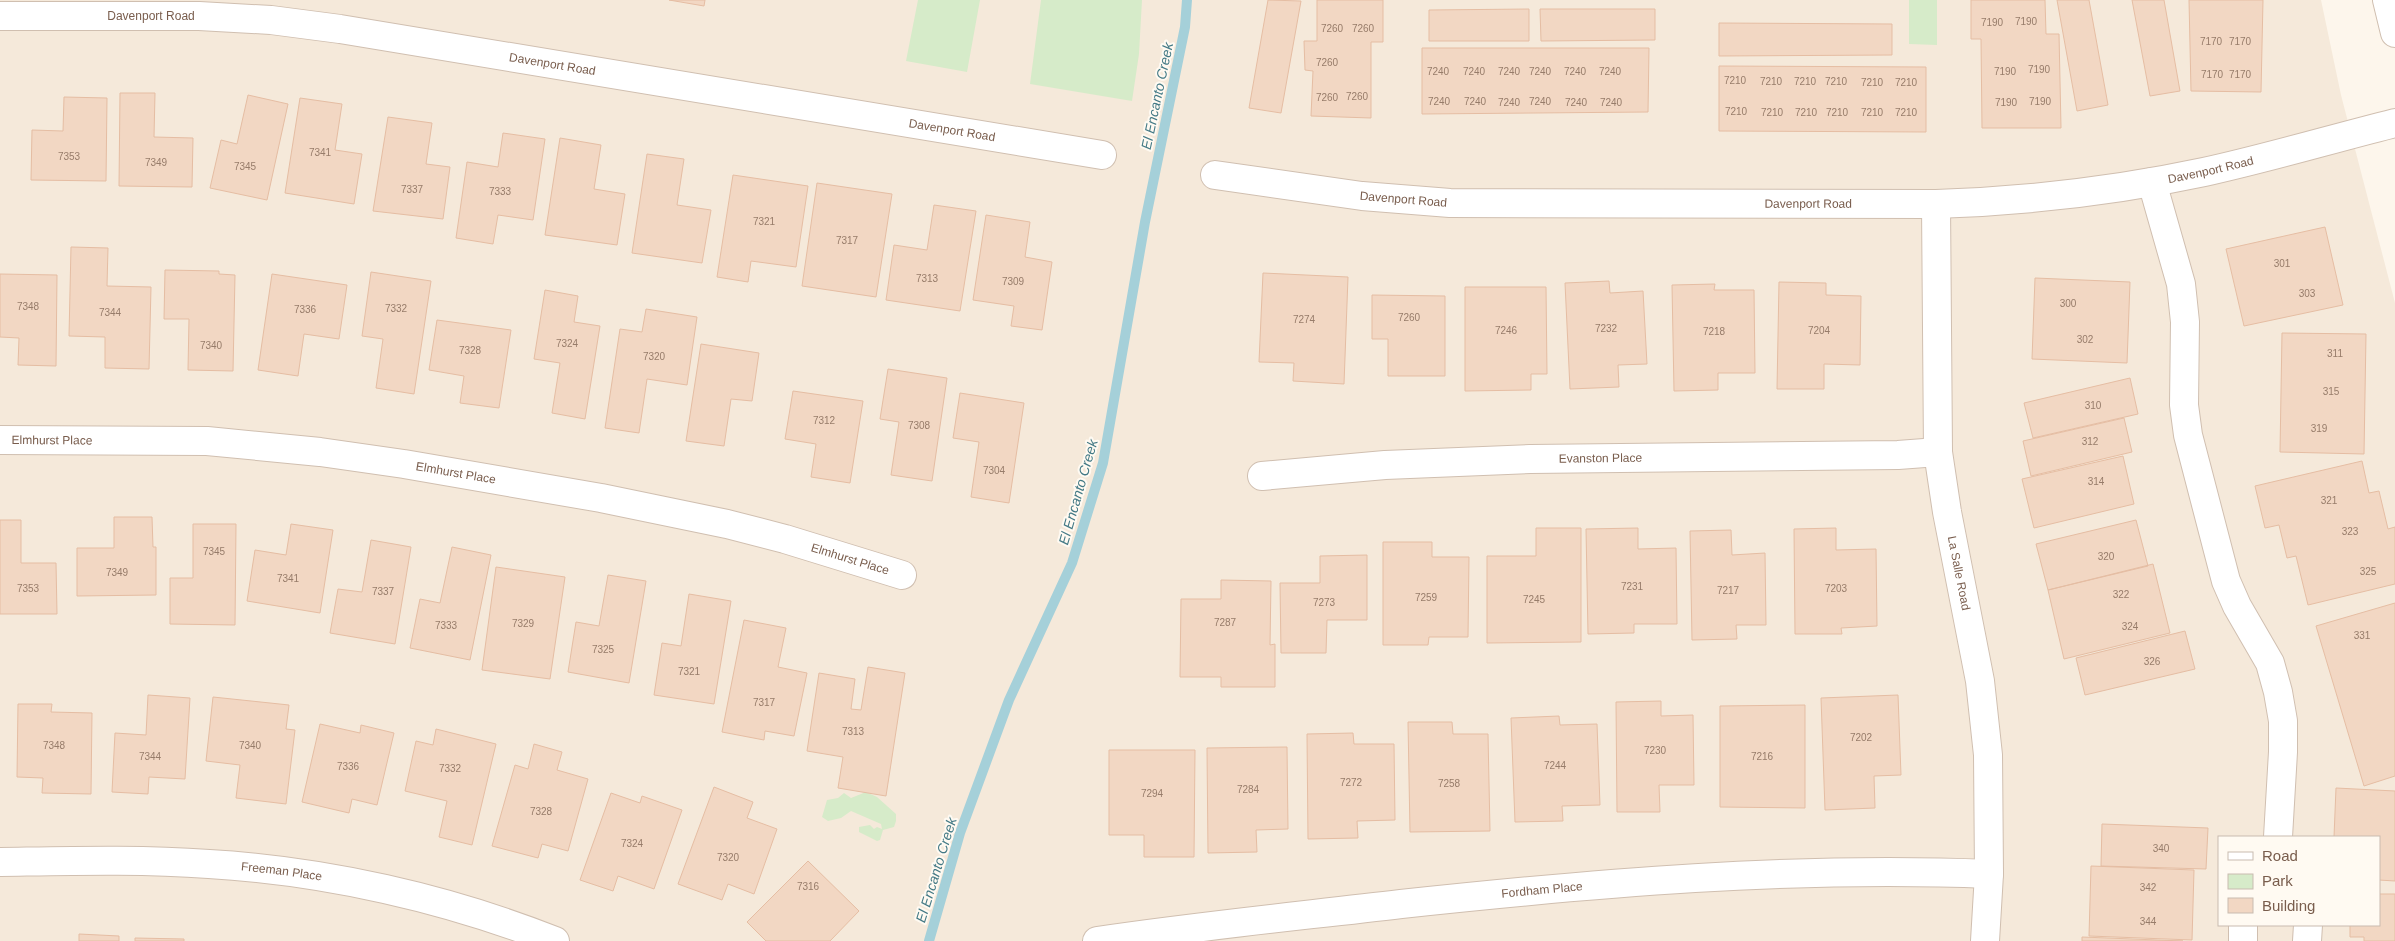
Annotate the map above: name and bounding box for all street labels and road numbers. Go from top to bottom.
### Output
street label: Davenport Road [107,9,195,23]
street label: Davenport Road [508,50,597,78]
street label: Davenport Road [908,116,996,144]
street label: Davenport Road [2167,154,2255,186]
street label: Davenport Road [1359,189,1448,210]
street label: Davenport Road [1764,197,1852,211]
street label: Elmhurst Place [12,433,93,447]
street label: Evanston Place [1559,451,1643,466]
street label: Elmhurst Place [415,459,497,487]
street label: La Salle Road [1945,535,1973,612]
street label: Elmhurst Place [809,540,891,578]
street label: Freeman Place [240,859,323,884]
street label: Fordham Place [1501,879,1584,901]

